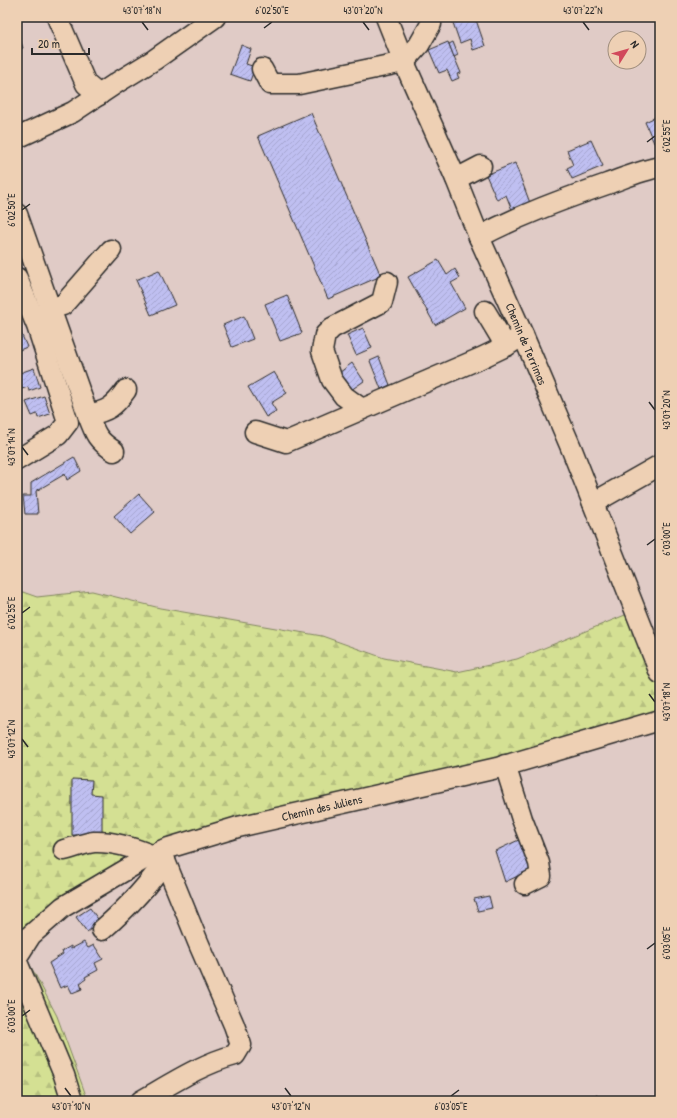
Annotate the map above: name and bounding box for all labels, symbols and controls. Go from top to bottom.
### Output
text: 43°07'18"N [123,4,161,17]
text: 6°02'50"E [255,4,289,17]
text: 43°07'20"N [343,4,383,17]
text: 43°07'22"N [563,4,603,17]
scale bar [32,30,89,56]
north arrow [607,30,647,70]
text: 20 m [38,35,60,52]
text: N [628,37,642,51]
text: 6°02'55"E [660,119,673,153]
text: 6°02'50"E [5,193,18,227]
street label: Chemin de Terrimas [502,300,552,388]
text: 43°07'20"N [660,390,673,430]
text: 43°07'14"N [5,428,18,466]
text: 6°03'00"E [660,522,673,556]
text: 6°02'55"E [5,596,18,630]
text: 43°07'18"N [660,683,673,721]
text: 43°07'12"N [5,720,18,758]
street label: Chemin des Juliens [280,790,364,825]
text: 6°03'05"E [660,926,673,960]
text: 6°03'00"E [5,999,18,1033]
text: 43°07'10"N [52,1100,90,1113]
text: 43°07'12"N [272,1100,310,1113]
text: 6°03'05"E [434,1100,468,1113]

